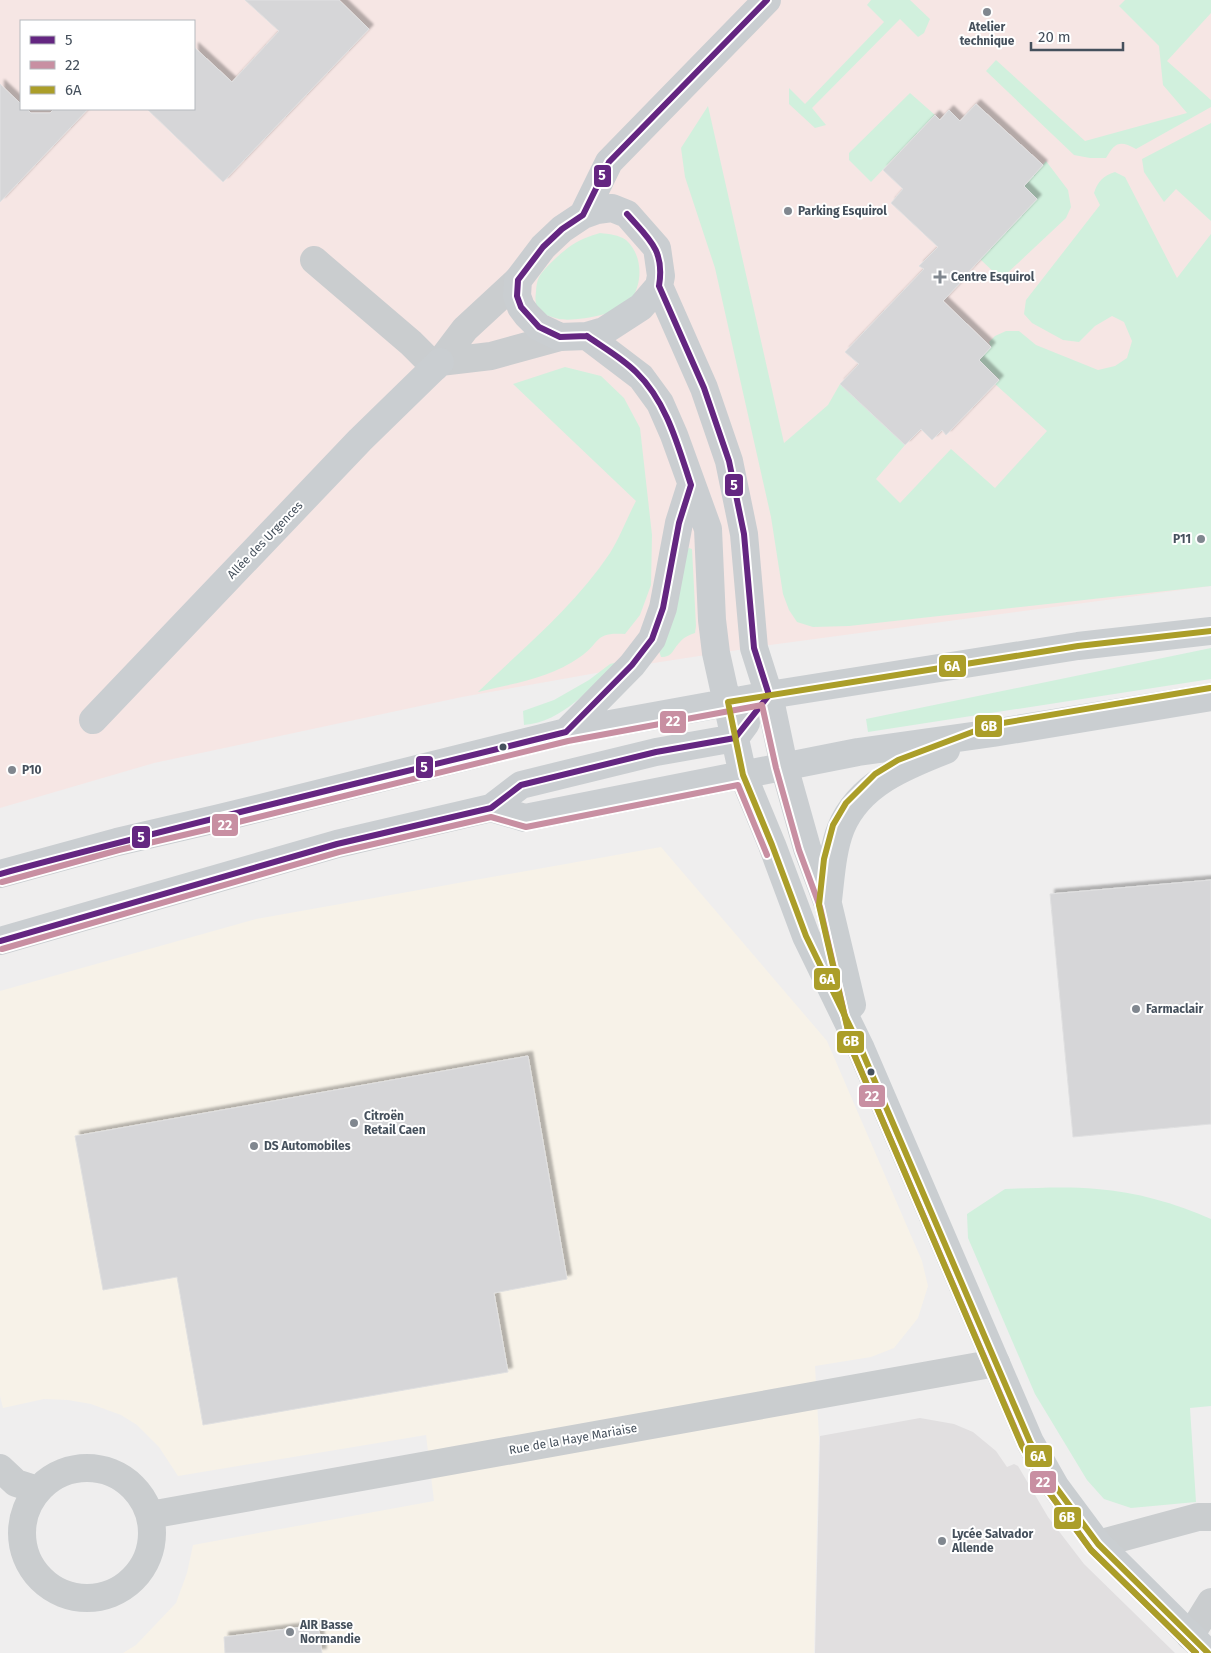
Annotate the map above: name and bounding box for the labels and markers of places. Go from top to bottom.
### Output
marker: Atelier technique [981,6,993,18]
place label: Atelier technique [960,20,1015,48]
place label: Parking Esquirol [798,204,887,218]
marker: Parking Esquirol [782,205,794,217]
marker: Centre Esquirol [933,270,947,284]
place label: Centre Esquirol [951,270,1035,284]
place label: P11 [1173,532,1191,546]
marker: P11 [1195,533,1207,545]
unlabelled marker [498,742,508,752]
place label: P10 [22,763,42,777]
marker: P10 [6,764,18,776]
place label: Farmaclair [1146,1002,1203,1016]
marker: Farmaclair [1130,1003,1142,1015]
unlabelled marker [866,1067,876,1077]
place label: Citroën Retail Caen [364,1109,426,1137]
marker: Citroën Retail Caen [348,1117,360,1129]
place label: DS Automobiles [264,1139,351,1153]
marker: DS Automobiles [248,1140,260,1152]
place label: Lycée Salvador Allende [951,1527,1033,1555]
marker: Lycée Salvador Allende [936,1535,948,1547]
place label: AIR Basse Normandie [299,1618,361,1646]
marker: AIR Basse Normandie [284,1626,296,1638]

